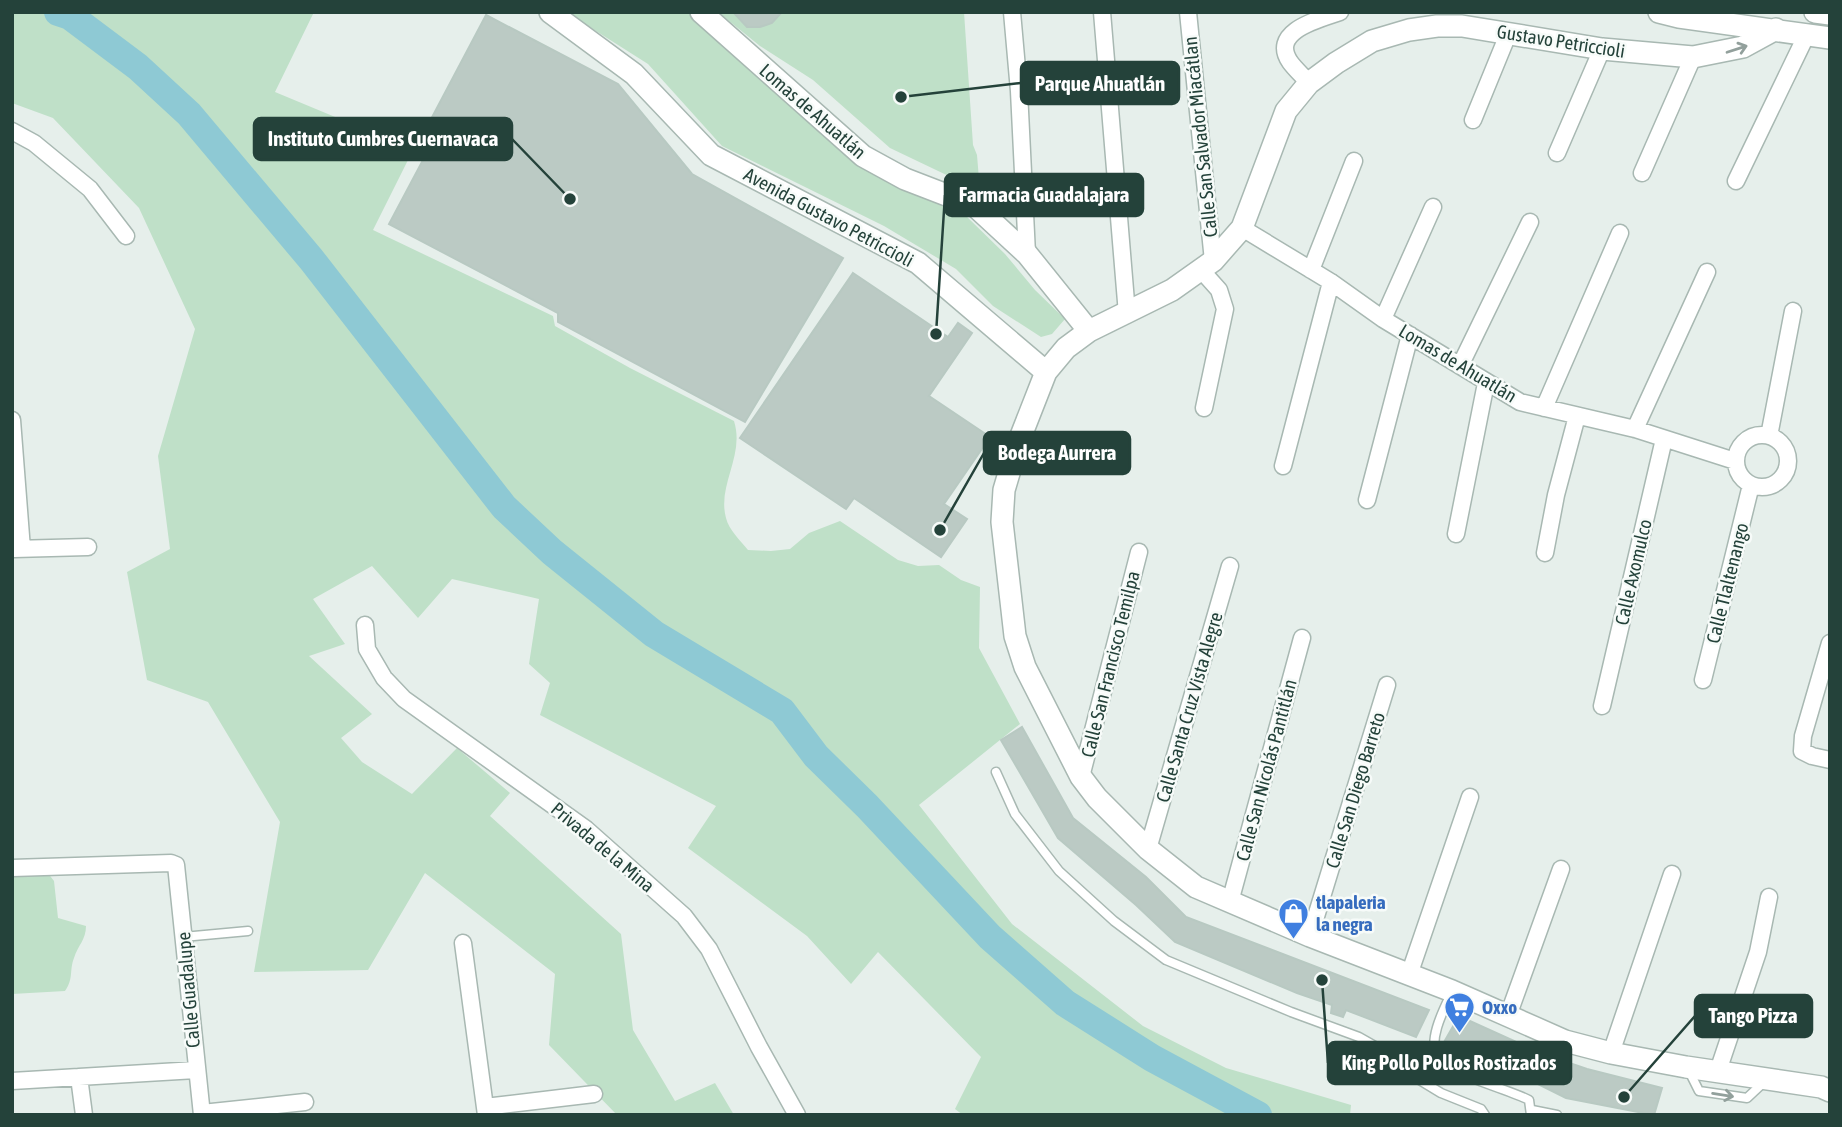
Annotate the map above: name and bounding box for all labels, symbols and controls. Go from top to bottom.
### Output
street label: Gustavo Petriccioli [1495,20,1627,62]
street label: Calle San Salvador Miacátlan [1179,36,1221,238]
one-way arrow [1725,41,1747,54]
street label: Lomas de Ahuatlán [755,59,871,163]
callout: Parque Ahuatlán [1021,62,1179,104]
text: Parque Ahuatlán [1035,71,1165,95]
callout: Instituto Cumbres Cuernavaca [254,118,512,160]
text: Instituto Cumbres Cuernavaca [268,126,498,150]
street label: Avenida Gustavo Petriccioli [740,163,918,271]
callout: Farmacia Guadalajara [945,174,1143,216]
text: Farmacia Guadalajara [959,182,1129,206]
street label: Lomas de Ahuatlán [1395,319,1521,407]
callout: Bodega Aurrera [984,432,1130,474]
text: Bodega Aurrera [998,440,1116,464]
street label: Calle Axomulco [1610,517,1656,627]
street label: Calle Tlaltenango [1701,520,1753,645]
street label: Calle San Francisco Temilpa [1076,569,1144,759]
street label: Calle Santa Cruz Vista Alegre [1151,609,1227,805]
street label: Calle San Nicolás Pantitlán [1231,677,1301,863]
street label: Calle San Diego Barreto [1321,709,1389,871]
street label: Privada de la Mina [547,797,659,897]
place label: tlapaleria la negra [1315,891,1386,935]
shop icon: tlapaleria la negra [1276,896,1310,940]
street label: Calle Guadalupe [172,931,204,1049]
supermarket icon: Oxxo [1442,990,1476,1034]
callout: Tango Pizza [1695,995,1812,1037]
place label: Oxxo [1482,996,1517,1018]
text: Tango Pizza [1709,1003,1798,1027]
callout: King Pollo Pollos Rostizados [1328,1042,1571,1084]
text: King Pollo Pollos Rostizados [1341,1050,1557,1074]
one-way arrow [1711,1089,1734,1102]

